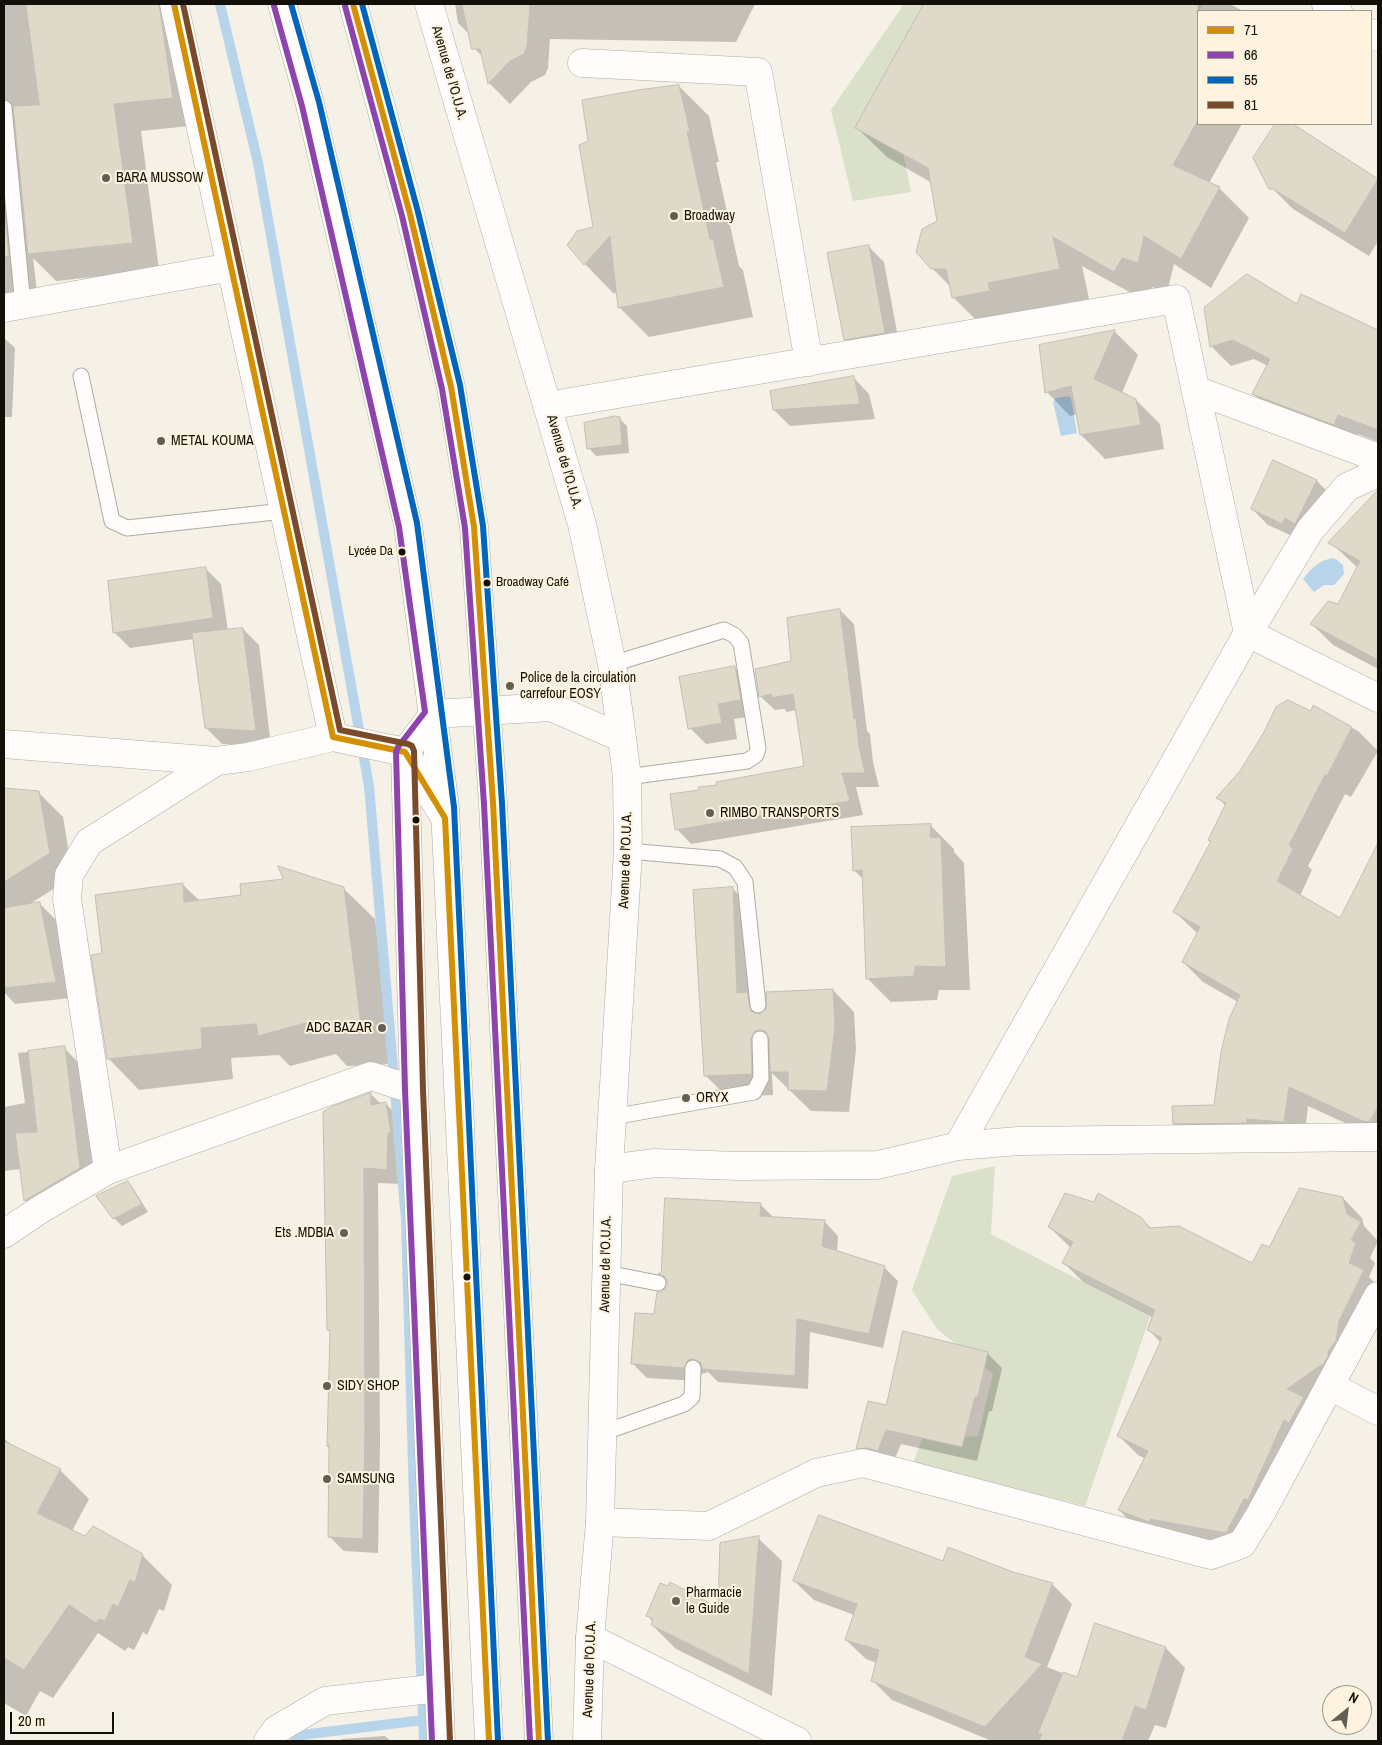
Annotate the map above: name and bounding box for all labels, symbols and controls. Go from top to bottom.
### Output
legend [1197,10,1372,125]
text: 71 [1244,19,1258,40]
street label: Avenue de l'O.U.A. [428,24,470,122]
text: 66 [1244,44,1258,65]
text: 55 [1244,69,1258,90]
text: 81 [1244,94,1258,115]
place label: BARA MUSSOW [116,170,203,186]
marker: BARA MUSSOW [100,172,112,184]
place label: Broadway [684,208,735,224]
marker: Broadway [668,210,680,222]
street label: Avenue de l'O.U.A. [543,413,585,511]
place label: METAL KOUMA [171,433,254,449]
marker: METAL KOUMA [155,435,167,447]
place label: Lycée Da [348,544,393,560]
marker: Lycée Da [397,547,407,557]
place label: Broadway Café [496,575,569,591]
marker: Broadway Café [482,578,492,588]
place label: Police de la circulation carrefour EOSY [520,670,636,702]
marker: Police de la circulation carrefour EOSY [504,680,516,692]
place label: RIMBO TRANSPORTS [720,805,839,821]
marker: RIMBO TRANSPORTS [704,807,716,819]
street label: Avenue de l'O.U.A. [616,811,636,909]
unlabelled marker [411,815,421,825]
place label: ADC BAZAR [306,1020,372,1036]
marker: ADC BAZAR [376,1022,388,1034]
place label: ORYX [696,1090,728,1106]
marker: ORYX [680,1092,692,1104]
street label: Avenue de l'O.U.A. [597,1215,615,1313]
place label: Ets .MDBIA [275,1225,334,1241]
marker: Ets .MDBIA [338,1227,350,1239]
unlabelled marker [462,1272,472,1282]
place label: SIDY SHOP [337,1378,400,1394]
marker: SIDY SHOP [321,1380,333,1392]
place label: SAMSUNG [337,1471,395,1487]
marker: SAMSUNG [321,1473,333,1485]
place label: Pharmacie le Guide [686,1585,742,1618]
marker: Pharmacie le Guide [670,1595,682,1607]
street label: Avenue de l'O.U.A. [580,1620,600,1718]
north arrow [1322,1685,1372,1735]
text: N [1346,1688,1362,1708]
scale bar [12,1702,116,1734]
text: 20 m [18,1710,45,1731]

